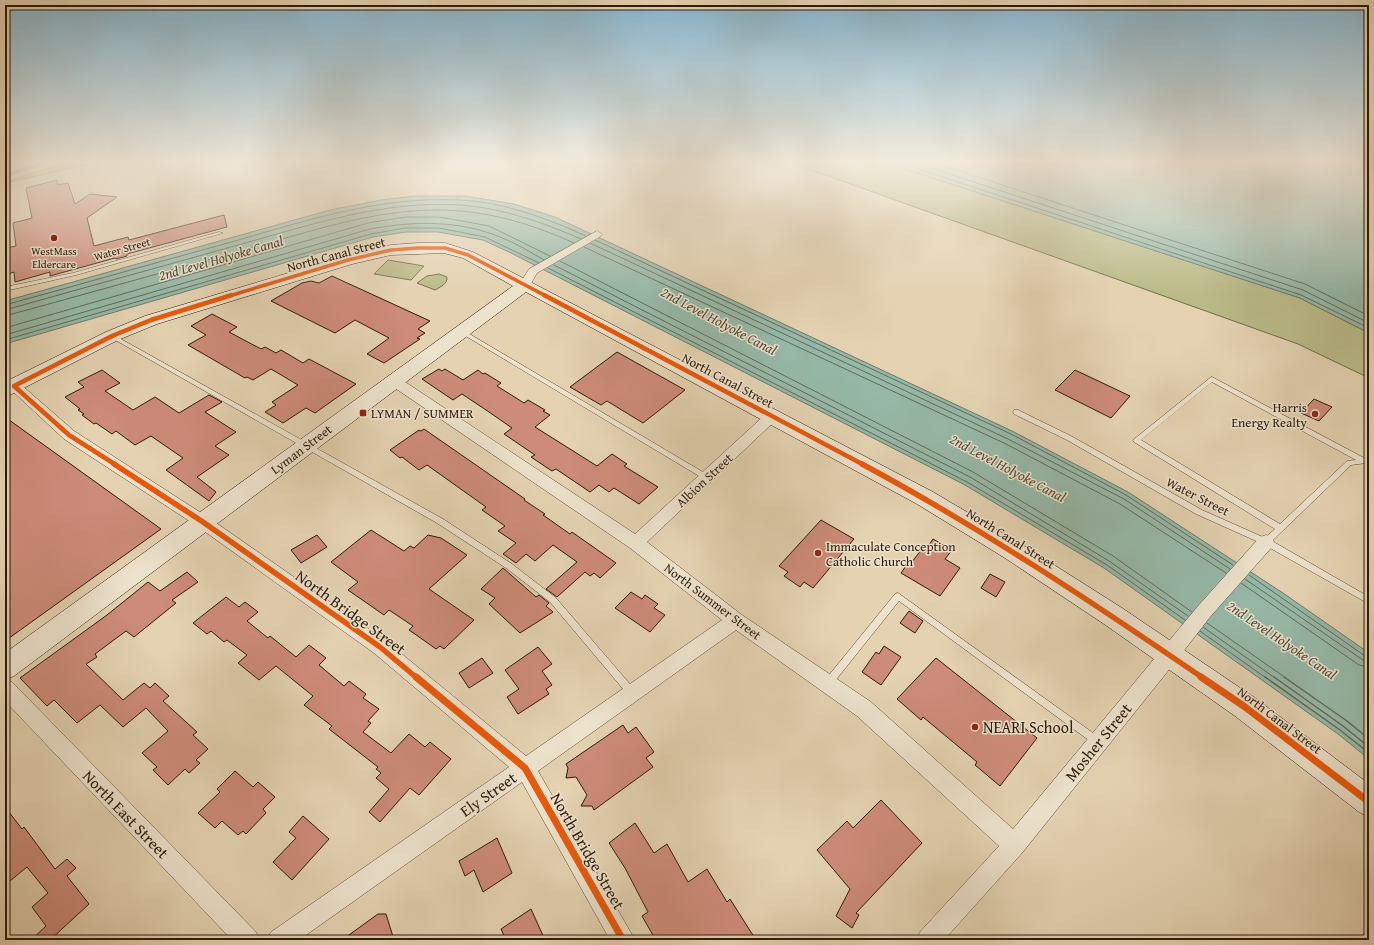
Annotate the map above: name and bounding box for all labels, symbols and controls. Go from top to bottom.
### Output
water label: 2nd Level Holyoke Canal [156,231,286,286]
street label: North Canal Street [285,232,388,277]
marker: WestMass Eldercare [49,233,59,243]
street label: Water Street [92,233,152,265]
place label: WestMass Eldercare [31,243,77,272]
water label: 2nd Level Holyoke Canal [657,282,781,360]
street label: North Canal Street [679,348,777,413]
place label: Harris Energy Realty [1231,398,1308,432]
place label: LYMAN / SUMMER [371,404,474,423]
marker: LYMAN / SUMMER [358,408,368,418]
marker: Harris Energy Realty [1310,409,1320,419]
street label: Lyman Street [267,420,336,479]
water label: 2nd Level Holyoke Canal [946,429,1070,507]
street label: Albion Street [672,449,737,512]
street label: Water Street [1163,472,1233,521]
street label: North Canal Street [963,504,1059,574]
place label: Immaculate Conception Catholic Church [826,537,956,571]
marker: Immaculate Conception Catholic Church [813,548,823,558]
street label: North Summer Street [660,559,765,644]
street label: North Bridge Street [291,564,412,661]
water label: 2nd Level Holyoke Canal [1222,595,1341,684]
street label: North Canal Street [1234,682,1326,759]
street label: Mosher Street [1059,697,1137,786]
place label: NEARI School [983,715,1074,739]
marker: NEARI School [970,722,980,732]
street label: North East Street [77,764,175,864]
street label: Ely Street [455,765,522,822]
street label: North Bridge Street [545,788,631,914]

